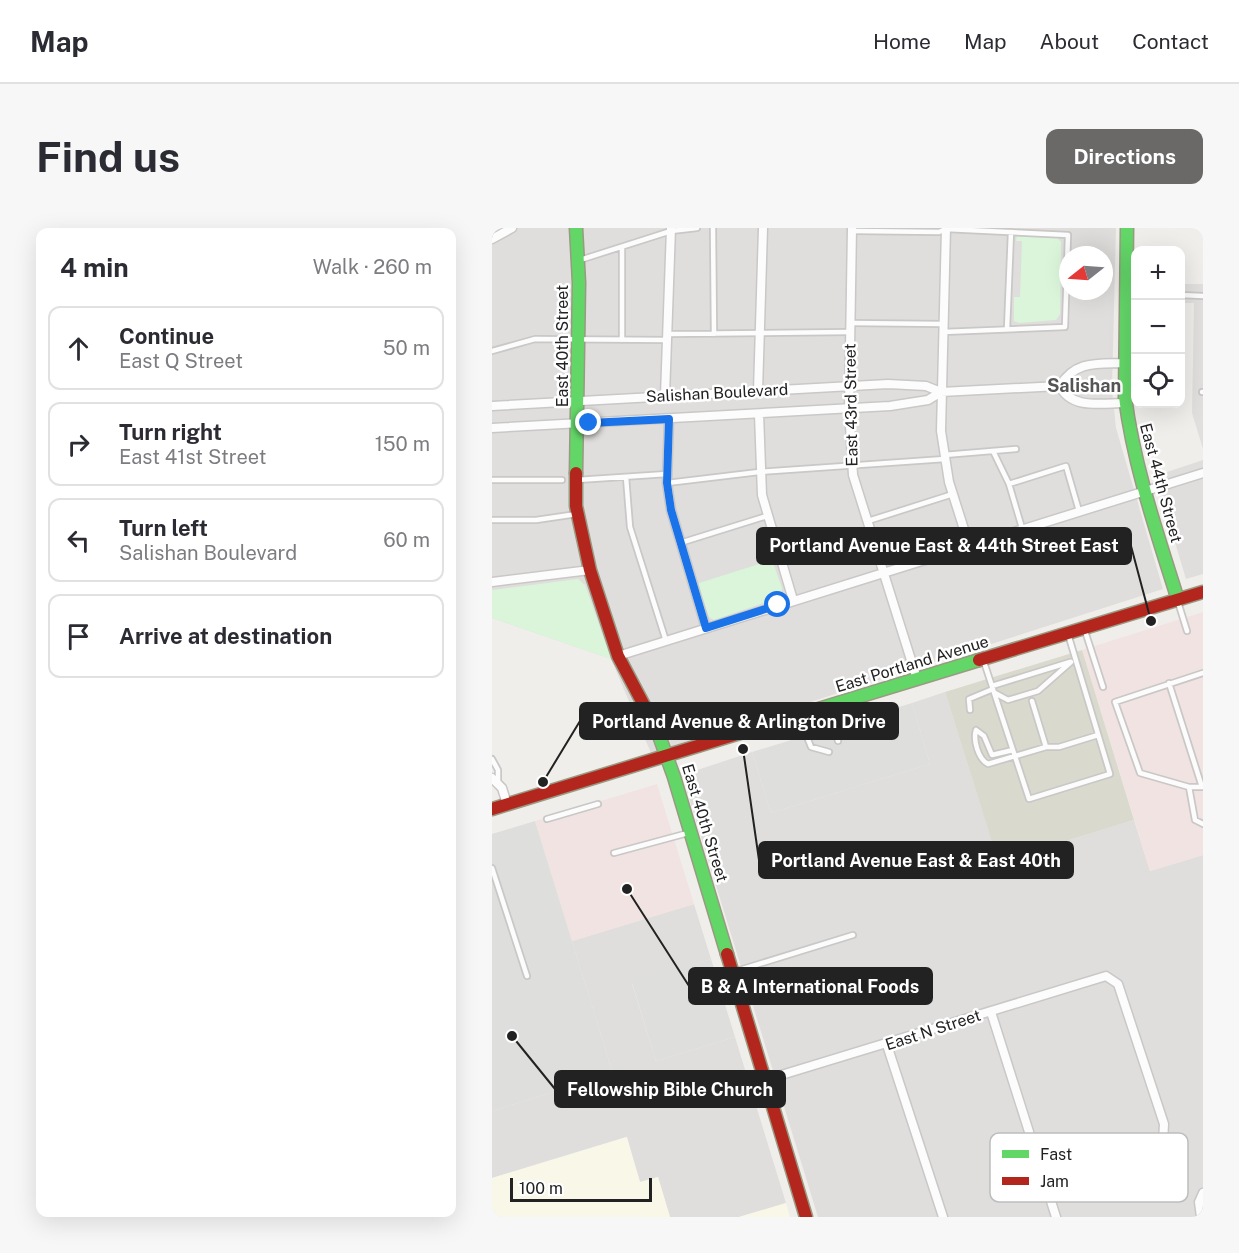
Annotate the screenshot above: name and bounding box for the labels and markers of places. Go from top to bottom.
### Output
callout: Portland Avenue East & 44th Street East [757,528,1131,564]
callout: Portland Avenue & Arlington Drive [580,703,898,739]
callout: Portland Avenue East & East 40th [759,842,1073,878]
callout: B & A International Foods [689,968,932,1004]
callout: Fellowship Bible Church [555,1071,785,1107]

